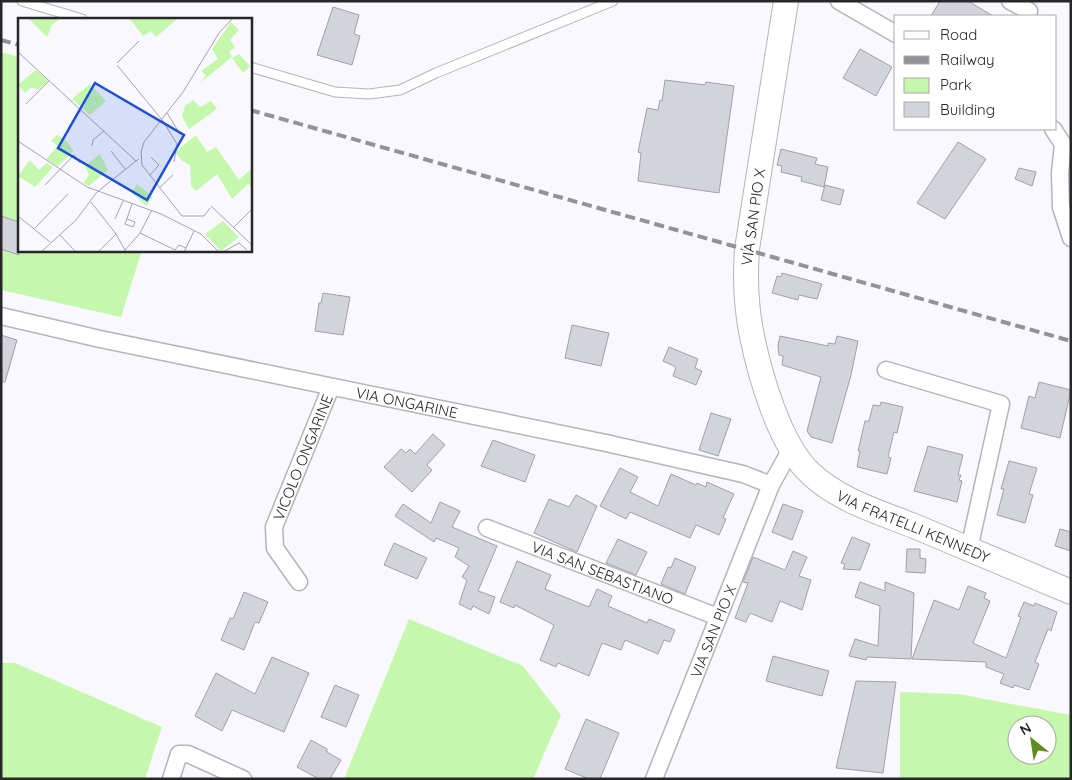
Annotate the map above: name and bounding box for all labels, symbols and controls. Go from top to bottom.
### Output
legend [894,15,1057,130]
inset map [18,18,251,251]
text: Road [940,25,977,44]
text: Railway [940,50,995,69]
text: Park [940,75,972,94]
text: Building [940,100,995,119]
street label: VIA SAN PIO X [737,167,769,267]
street label: VIA ONGARINE [354,382,460,422]
street label: VICOLO ONGARINE [268,391,337,523]
street label: VIA FRATELLI KENNEDY [833,485,993,567]
street label: VIA SAN SEBASTIANO [529,537,676,609]
street label: VIA SAN PIO X [686,582,740,680]
north arrow [1007,715,1057,765]
text: N [1017,718,1034,739]

